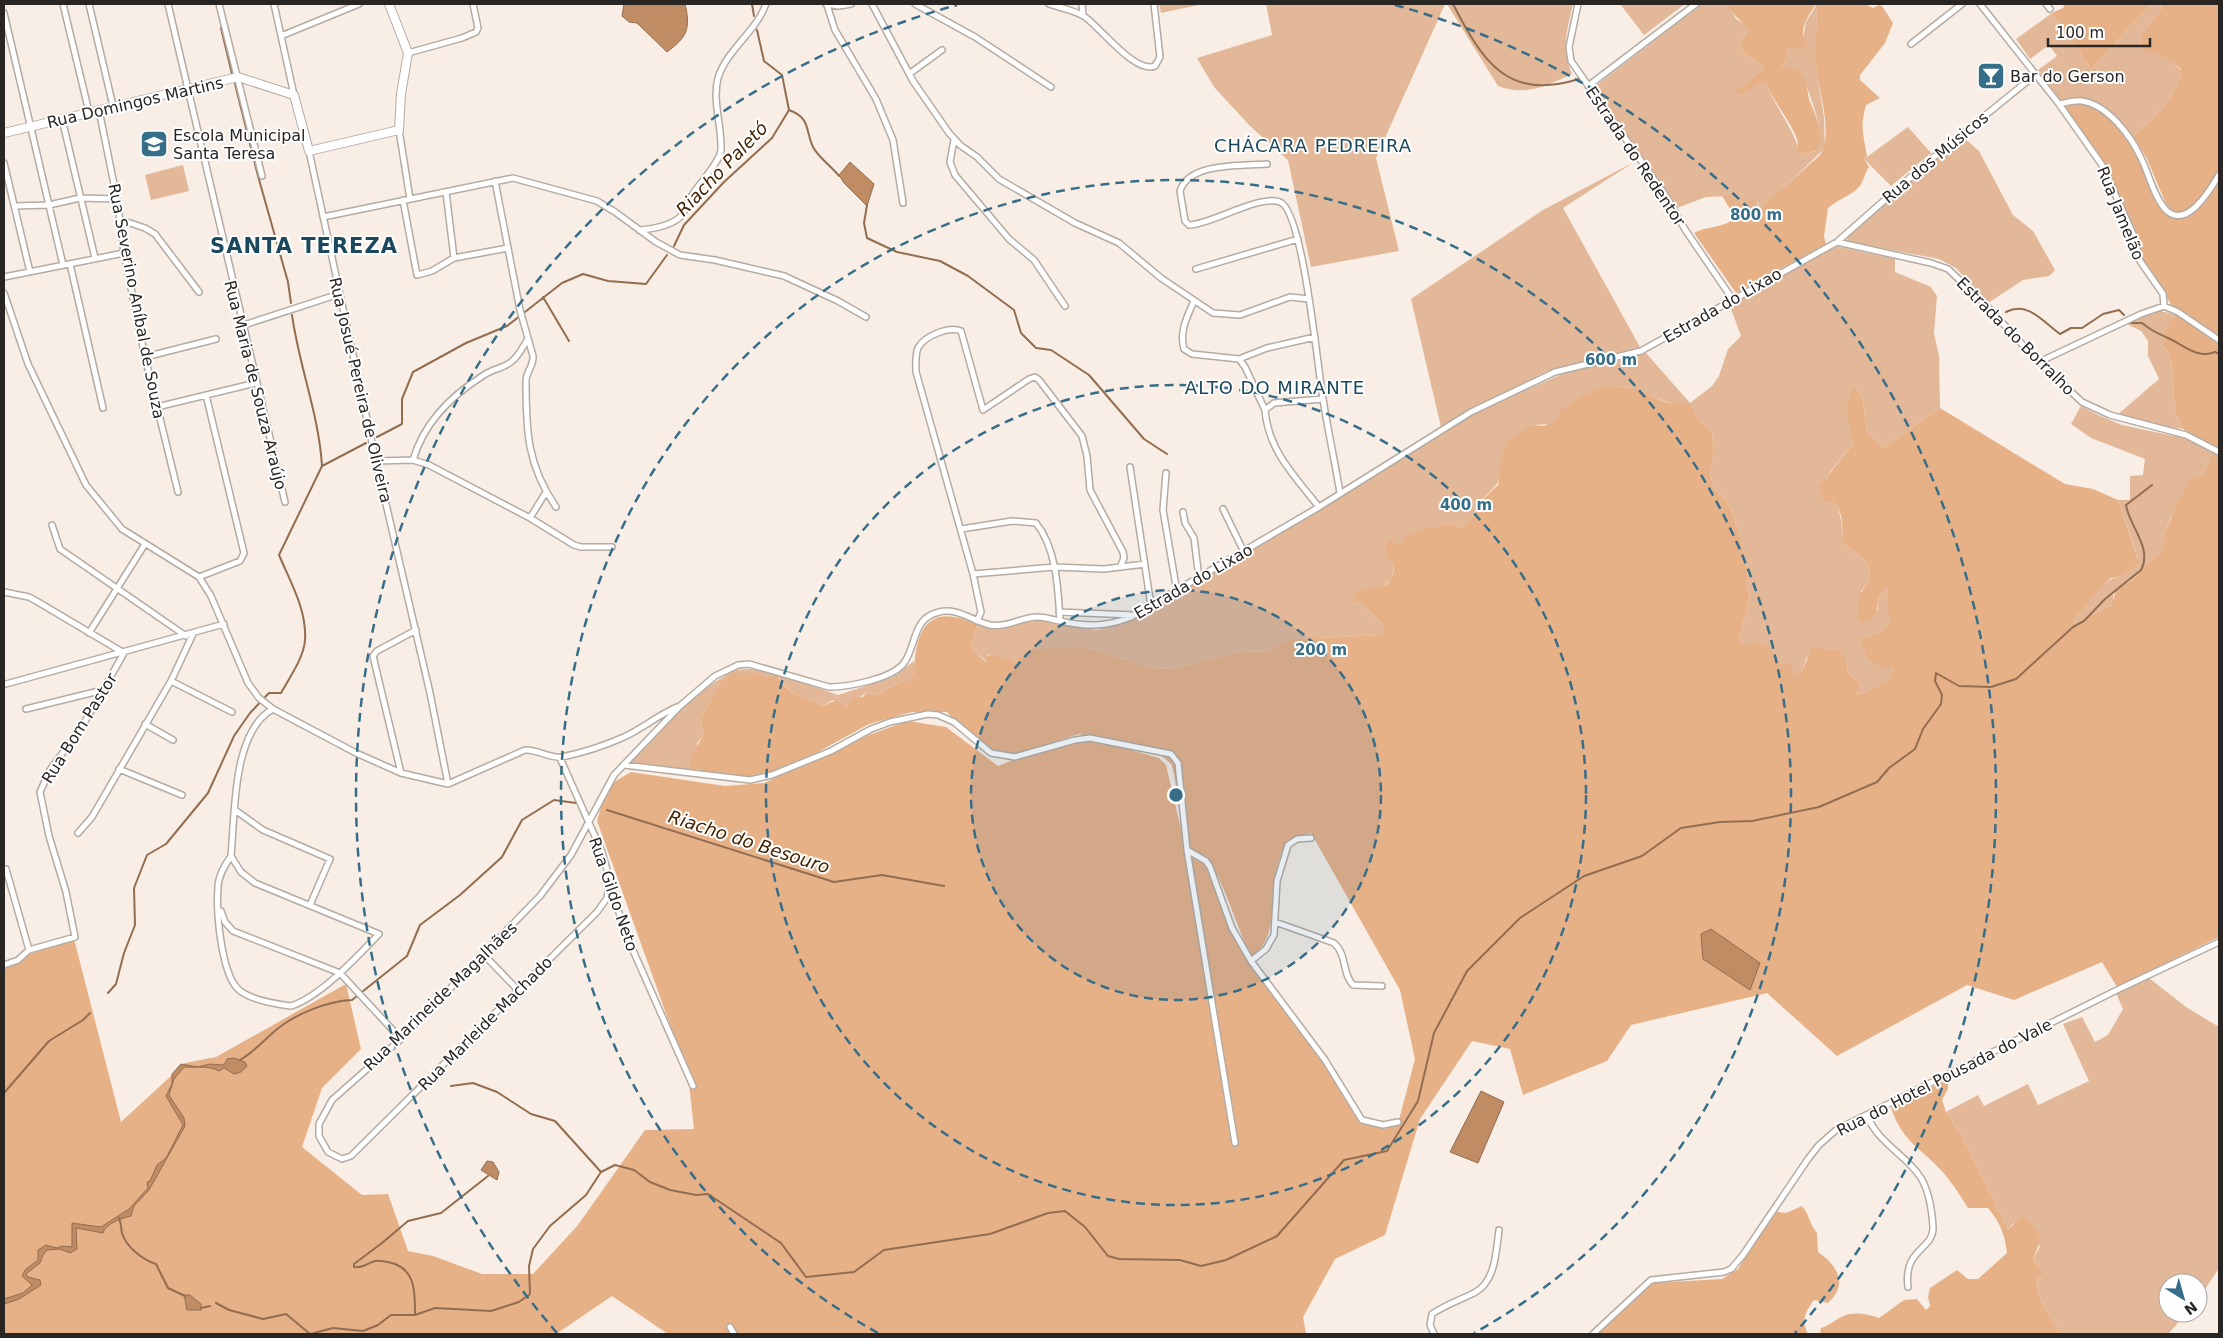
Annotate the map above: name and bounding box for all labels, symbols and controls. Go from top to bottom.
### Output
scale bar [2048,15,2150,47]
text: 100 m [2056,24,2104,42]
bar icon: Bar do Gerson [1976,61,2006,91]
place label: Bar do Gerson [2010,67,2125,86]
street label: Rua Domingos Martins [45,73,225,132]
street label: Estrada do Redentor [1582,83,1690,230]
street label: Rua dos Músicos [1878,108,1992,207]
water label: Riacho Paletó [672,117,772,220]
place label: Escola Municipal Santa Teresa [173,126,306,163]
school or university icon: Escola Municipal Santa Teresa [139,129,169,159]
district label: CHÁCARA PEDREIRA [1214,135,1412,156]
street label: Rua Jamelão [2093,164,2148,263]
street label: Rua Severino Aníbal de Souza [104,182,169,420]
text: 800 m [1730,206,1782,224]
district label: SANTA TEREZA [210,234,398,258]
street label: Estrada do Lixao [1660,264,1785,347]
street label: Estrada do Borralho [1953,273,2079,399]
street label: Rua Josué Pereira de Oliveira [325,275,396,505]
street label: Rua Maria de Souza Araújo [220,278,291,492]
text: 600 m [1585,351,1637,369]
district label: ALTO DO MIRANTE [1185,377,1365,398]
text: 400 m [1440,496,1492,514]
street label: Estrada do Lixao [1131,540,1256,623]
text: 200 m [1295,641,1347,659]
street label: Rua Bom Pastor [38,669,121,787]
centre of rings [1167,786,1185,804]
water label: Riacho do Besouro [666,806,832,878]
street label: Rua Gildo Neto [585,835,642,954]
street label: Rua Marineide Magalhães [360,918,521,1075]
street label: Rua Marleide Machado [414,952,556,1094]
street label: Rua do Hotel Pousada do Vale [1833,1015,2055,1140]
north arrow [2158,1273,2208,1323]
text: N [2181,1298,2200,1318]

